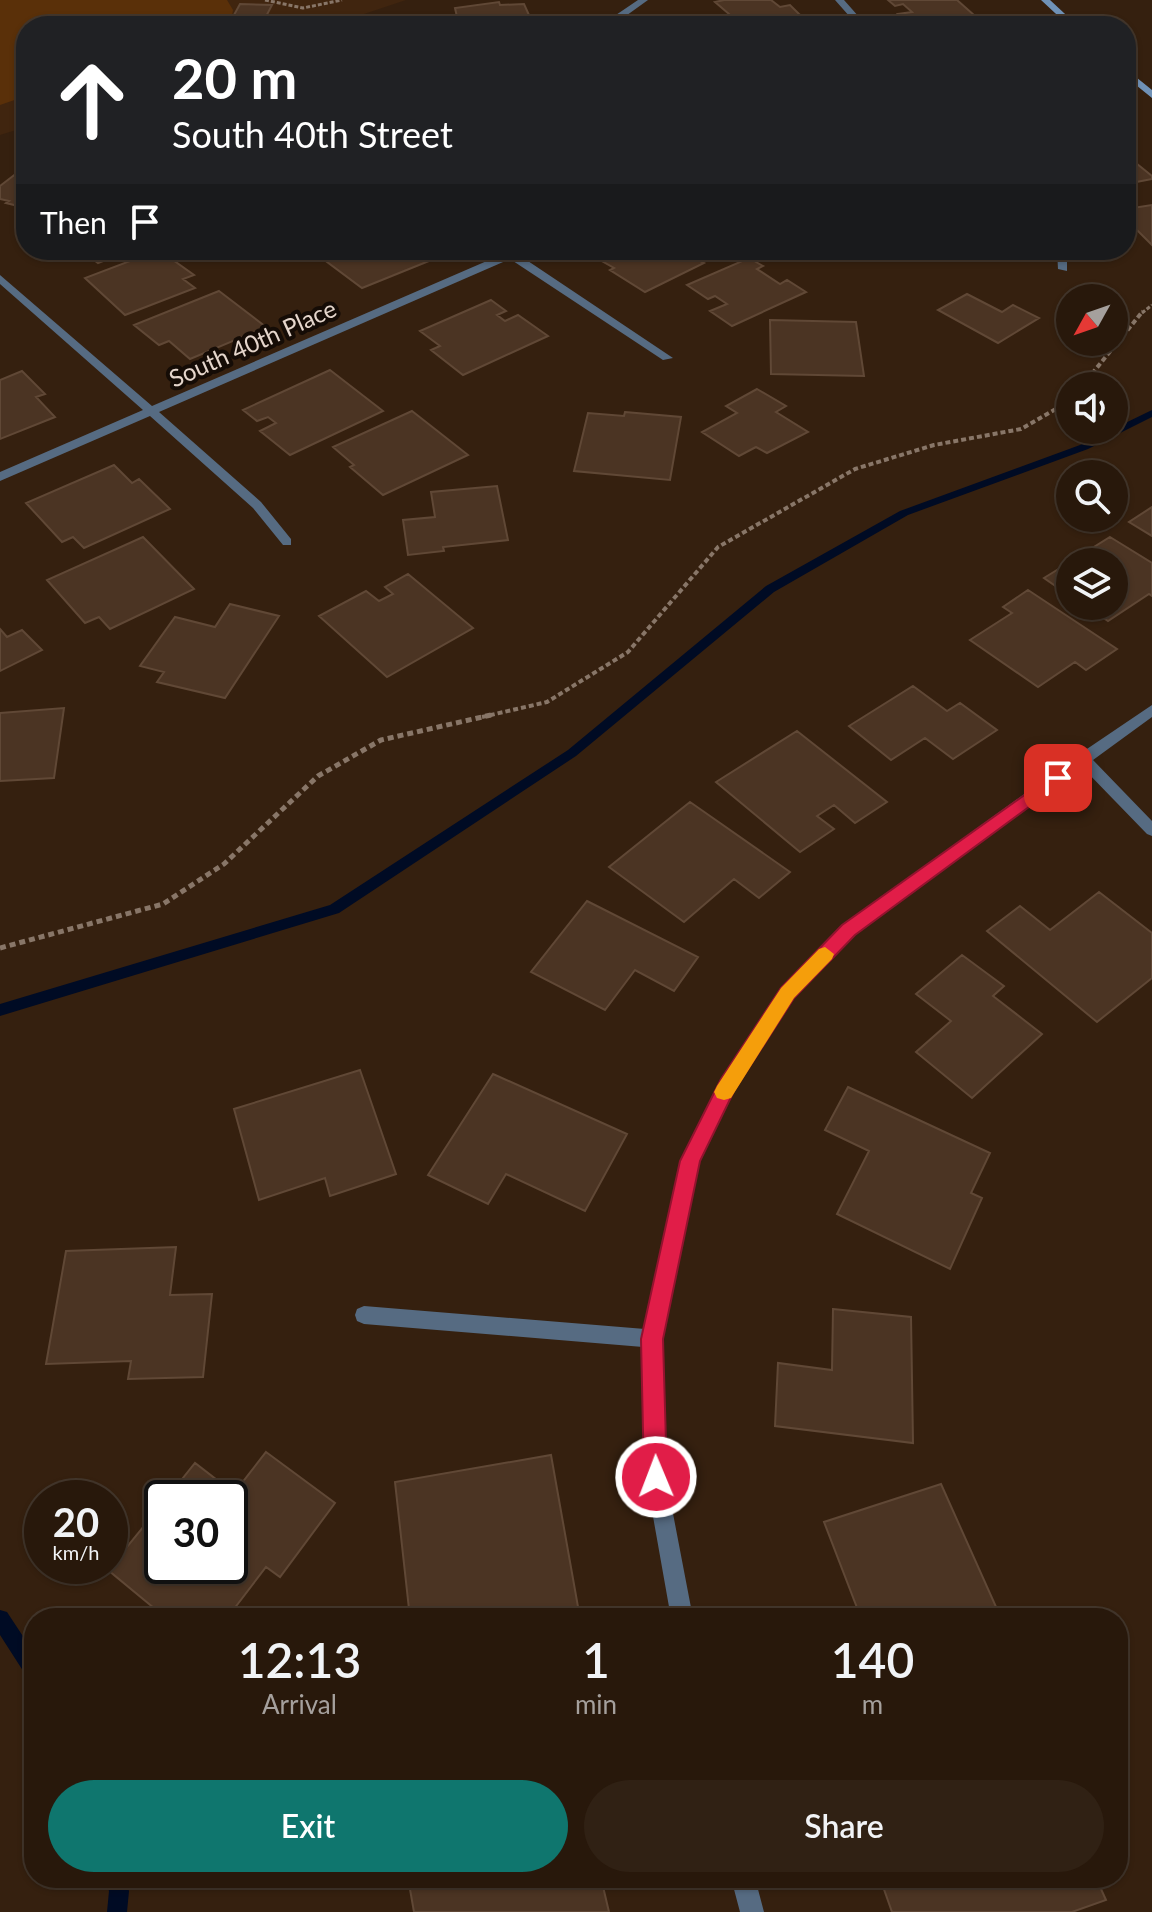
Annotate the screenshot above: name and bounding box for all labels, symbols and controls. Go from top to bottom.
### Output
text: 20 m [172,44,297,111]
icon: ahead [40,48,144,152]
text: South 40th Street [172,112,453,156]
icon: arrive [123,200,167,244]
text: Then [40,204,107,240]
north arrow [1056,284,1128,356]
map controls [1056,284,1128,620]
street label: South 40th Place [164,293,340,392]
button: sound [1056,372,1128,444]
button: search [1056,460,1128,532]
button: layers [1056,548,1128,620]
pin [1024,744,1092,812]
icon: arrive [1036,756,1080,800]
position arrow [614,1435,698,1519]
speed limit sign: 30 [144,1480,248,1584]
text: 20 [53,1498,99,1546]
text: km/h [53,1540,99,1564]
text: 12:13 [238,1631,361,1688]
text: 1 [582,1631,610,1688]
text: 140 [831,1631,914,1688]
text: Arrival [262,1688,337,1720]
text: min [575,1688,617,1720]
text: m [862,1688,883,1720]
button: Exit [48,1780,568,1872]
button: Share [584,1780,1104,1872]

